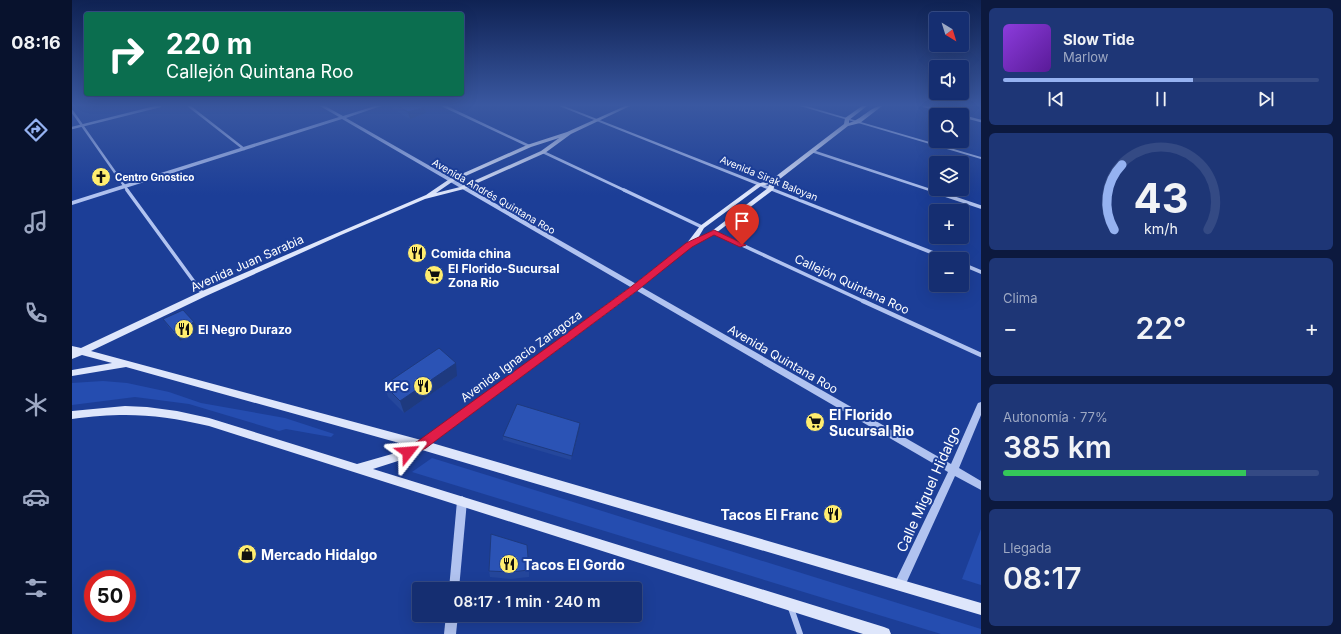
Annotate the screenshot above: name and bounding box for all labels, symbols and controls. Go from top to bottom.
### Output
north arrow [929,12,969,52]
map controls [929,12,969,292]
text: 220 m [166,27,252,61]
icon: right [100,28,152,80]
text: Slow Tide [1063,30,1135,49]
text: 08:16 [11,32,61,53]
text: Marlow [1063,49,1109,65]
button: sound [929,60,969,100]
text: Callejón Quintana Roo [166,61,354,82]
icon: previous [1045,88,1067,110]
icon: pause [1150,88,1172,110]
icon: next [1255,88,1277,110]
button: search [929,108,969,148]
icon: directions [22,116,50,144]
street label: Avenida Sirak Baloyan [718,153,820,203]
street label: Avenida Andrés Quintana Roo [430,156,558,236]
button: layers [929,156,969,196]
church icon: Centro Gnostico [90,166,112,188]
place label: Centro Gnostico [115,171,194,183]
text: 43 [1134,173,1188,223]
pin [725,204,759,245]
button: + [929,204,969,244]
icon: music [22,208,50,236]
icon: arrive [731,210,753,232]
text: km/h [1144,219,1178,236]
street label: Avenida Juan Sarabia [188,231,306,295]
restaurant icon: Comida china [406,242,428,264]
place label: Comida china [431,246,511,261]
street label: Callejón Quintana Roo [792,251,912,317]
button: − [929,252,969,292]
place label: El Florido-Sucursal Zona Rio [448,261,560,290]
supermarket icon: El Florido-Sucursal Zona Rio [423,264,445,286]
text: Clima [1003,290,1037,306]
icon: phone [22,299,50,327]
street label: Avenida Ignacio Zaragoza [457,307,585,405]
text: 22° [1135,310,1187,346]
text: − [1003,315,1018,341]
text: + [1304,315,1319,341]
restaurant icon: El Negro Durazo [173,318,195,340]
street label: Avenida Quintana Roo [725,321,841,397]
place label: El Negro Durazo [198,322,292,337]
restaurant icon: KFC [412,375,434,397]
place label: KFC [384,379,409,394]
icon: climate [22,391,50,419]
place label: El Florido Sucursal Rio [829,406,915,439]
text: Autonomía · 77% [1003,409,1108,425]
supermarket icon: El Florido Sucursal Rio [804,411,826,433]
street label: Calle Miguel Hidalgo [893,423,963,555]
text: 385 km [1003,429,1112,465]
position arrow [387,431,429,473]
icon: car [22,483,50,511]
restaurant icon: Tacos El Franc [822,503,844,525]
place label: Tacos El Franc [720,506,819,523]
text: Llegada [1003,540,1052,556]
shop icon: Mercado Hidalgo [236,543,258,565]
place label: Mercado Hidalgo [261,546,378,563]
restaurant icon: Tacos El Gordo [498,553,520,575]
place label: Tacos El Gordo [523,556,625,573]
text: 08:17 [1003,560,1082,596]
speed limit sign: 50 [84,570,136,622]
icon: filters [22,574,50,602]
text: 08:17 · 1 min · 240 m [454,592,600,611]

